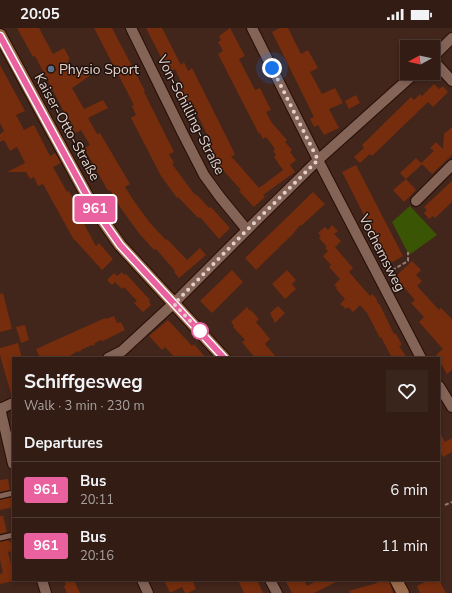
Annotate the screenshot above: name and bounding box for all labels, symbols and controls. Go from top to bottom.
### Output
text: 20:05 [20,4,60,24]
north arrow [400,40,440,80]
map controls [400,40,440,80]
street label: Von-Schilling-Straße [152,51,229,178]
your location [262,58,282,78]
place label: Physio Sport [59,60,139,79]
marker: Physio Sport [46,64,56,74]
street label: Kaiser-Otto-Straße [30,70,104,184]
line badge: 961 [72,196,118,222]
text: 961 [82,199,108,218]
street label: Vochemsweg [354,210,410,295]
unlabelled marker [191,322,209,340]
text: Schiffgesweg [24,369,143,395]
button: heart [386,370,428,412]
text: Walk · 3 min · 230 m [24,397,145,415]
text: Departures [24,433,103,453]
text: Bus [80,471,106,491]
text: 961 [33,480,59,499]
text: 6 min [390,480,428,500]
text: 20:11 [80,491,114,509]
text: Bus [80,527,106,547]
text: 961 [33,536,59,555]
text: 11 min [381,536,428,556]
text: 20:16 [80,547,114,565]

